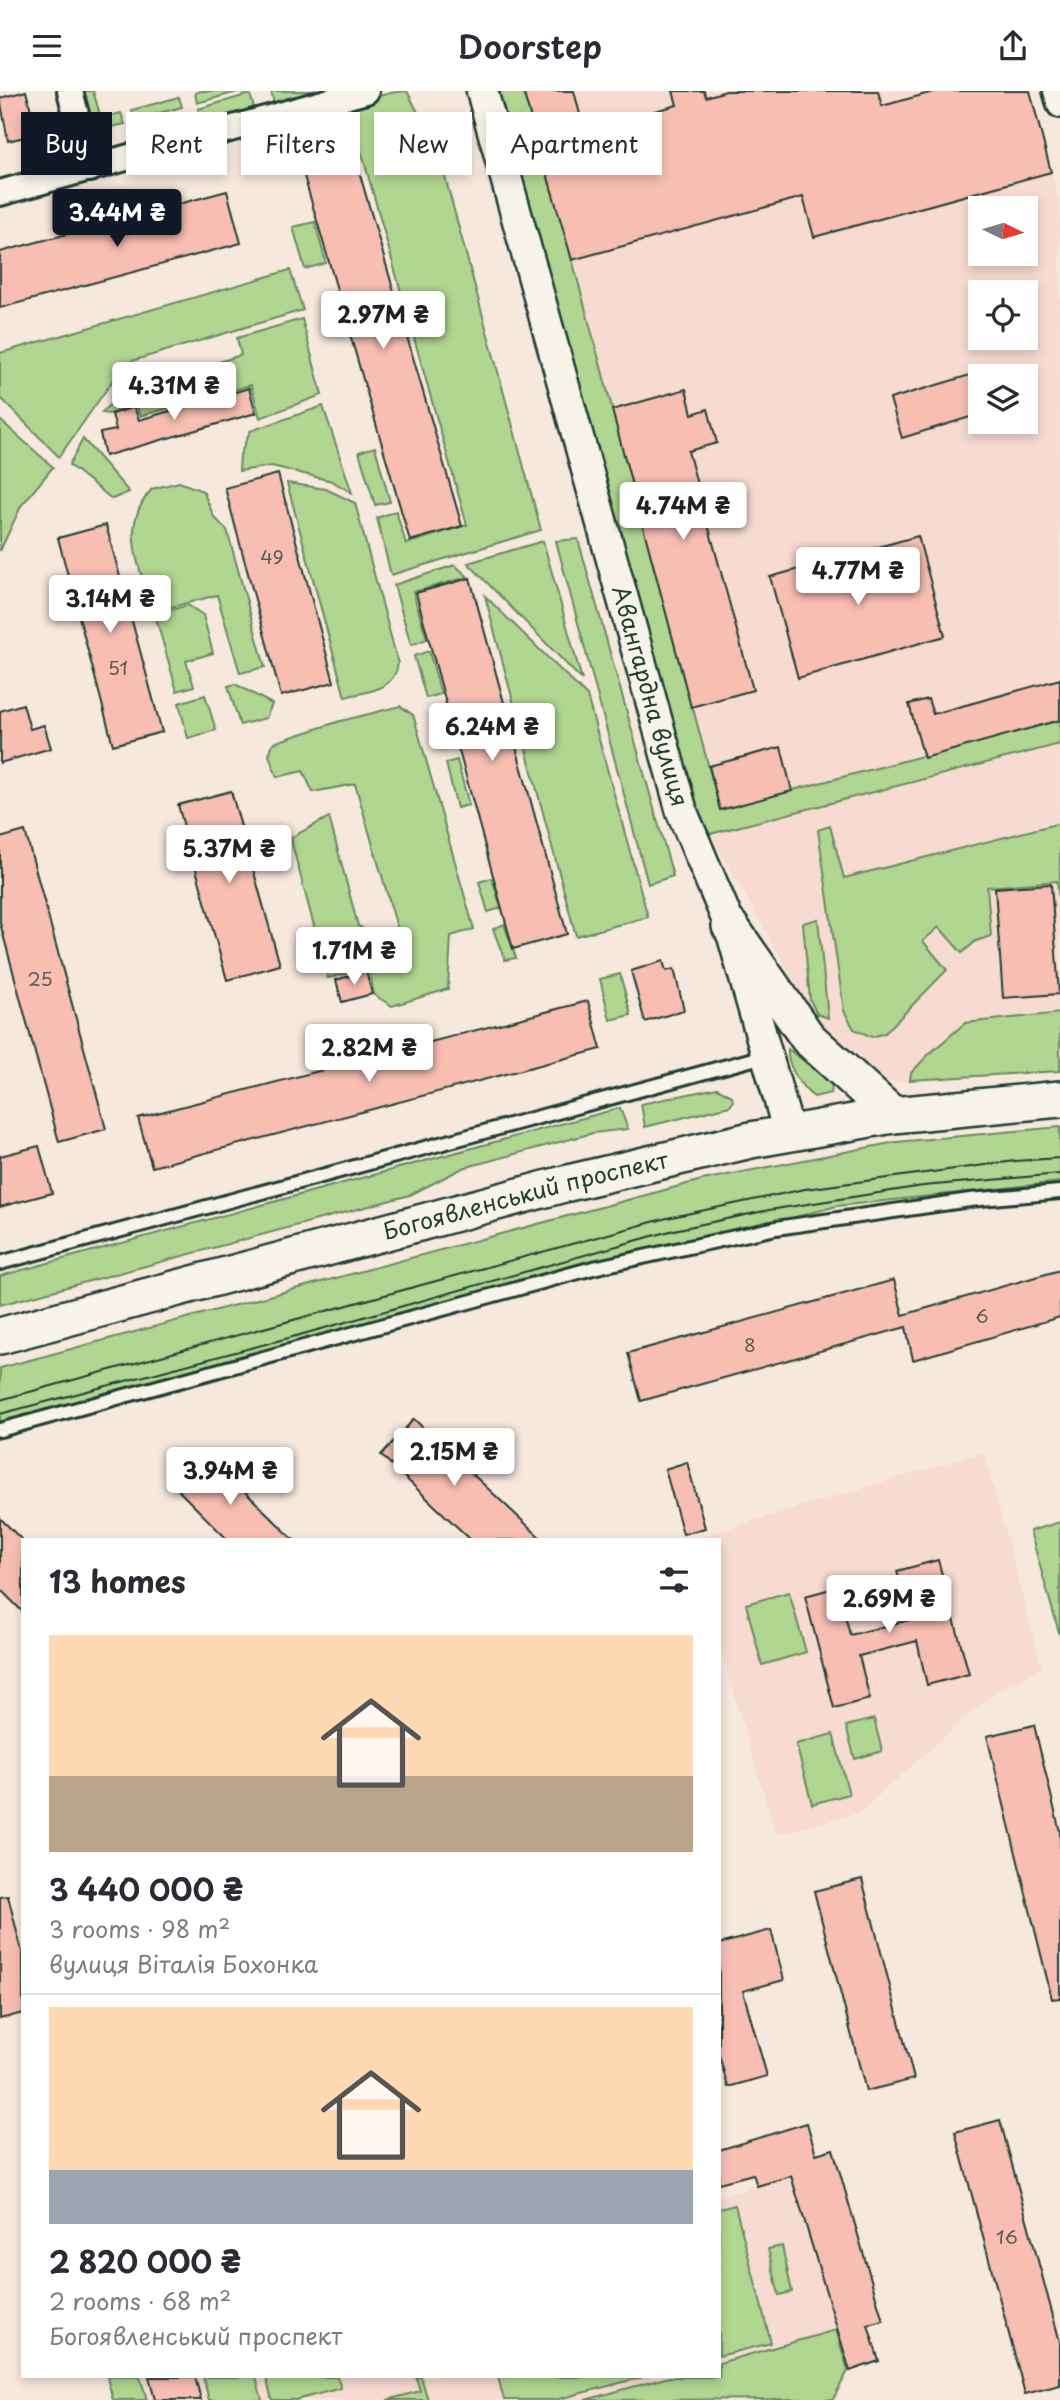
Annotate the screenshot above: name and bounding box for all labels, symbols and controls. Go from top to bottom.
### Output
text: Doorstep [458,22,602,70]
icon: menu [28,27,66,65]
icon: share [994,27,1032,65]
chip: Buy [21,112,112,175]
chip: Rent [126,112,227,175]
chip: Filters [241,112,360,175]
chip: New [374,112,472,175]
chip: Apartment [486,112,662,175]
pin: 3.44M ₴ [52,190,182,249]
text: 3.44M ₴ [68,194,166,229]
north arrow [968,196,1038,266]
map controls [968,196,1038,434]
button: locate [968,280,1038,350]
pin: 2.97M ₴ [318,292,448,351]
text: 2.97M ₴ [337,296,429,331]
pin: 4.31M ₴ [109,363,239,422]
button: layers [968,364,1038,434]
text: 4.31M ₴ [128,367,220,402]
pin: 4.74M ₴ [618,483,748,542]
text: 4.74M ₴ [636,487,730,522]
house number: 49 [260,542,284,570]
pin: 4.77M ₴ [793,547,923,607]
text: 4.77M ₴ [812,552,904,587]
pin: 3.14M ₴ [45,575,175,635]
text: 3.14M ₴ [65,580,155,615]
street label: Авангардна вулиця [604,581,699,810]
house number: 51 [108,653,128,681]
pin: 6.24M ₴ [427,703,557,763]
text: 6.24M ₴ [445,708,539,743]
pin: 5.37M ₴ [164,825,294,885]
text: 5.37M ₴ [182,830,276,865]
pin: 1.71M ₴ [289,927,419,987]
text: 1.71M ₴ [312,932,396,967]
house number: 25 [27,964,53,992]
pin: 2.82M ₴ [304,1025,434,1084]
text: 2.82M ₴ [321,1029,417,1064]
street label: Богоявленський проспект [379,1141,672,1248]
house number: 6 [975,1301,989,1329]
house number: 8 [744,1330,756,1358]
pin: 2.15M ₴ [389,1429,519,1488]
text: 2.15M ₴ [410,1433,498,1468]
pin: 3.94M ₴ [165,1447,295,1507]
text: 3.94M ₴ [182,1452,278,1487]
text: 13 homes [49,1558,186,1603]
icon: filters [655,1561,693,1599]
pin: 2.69M ₴ [824,1575,954,1635]
text: 2.69M ₴ [842,1580,936,1615]
icon: home [308,1680,434,1806]
text: 3 440 000 ₴ [49,1866,243,1911]
text: 3 rooms · 98 m² [49,1911,230,1946]
text: вулиця Віталія Бохонка [49,1946,318,1981]
icon: home [308,2052,434,2178]
house number: 16 [996,2222,1018,2250]
text: 2 820 000 ₴ [49,2238,241,2283]
text: 2 rooms · 68 m² [49,2283,231,2318]
text: Богоявленський проспект [49,2318,342,2353]

